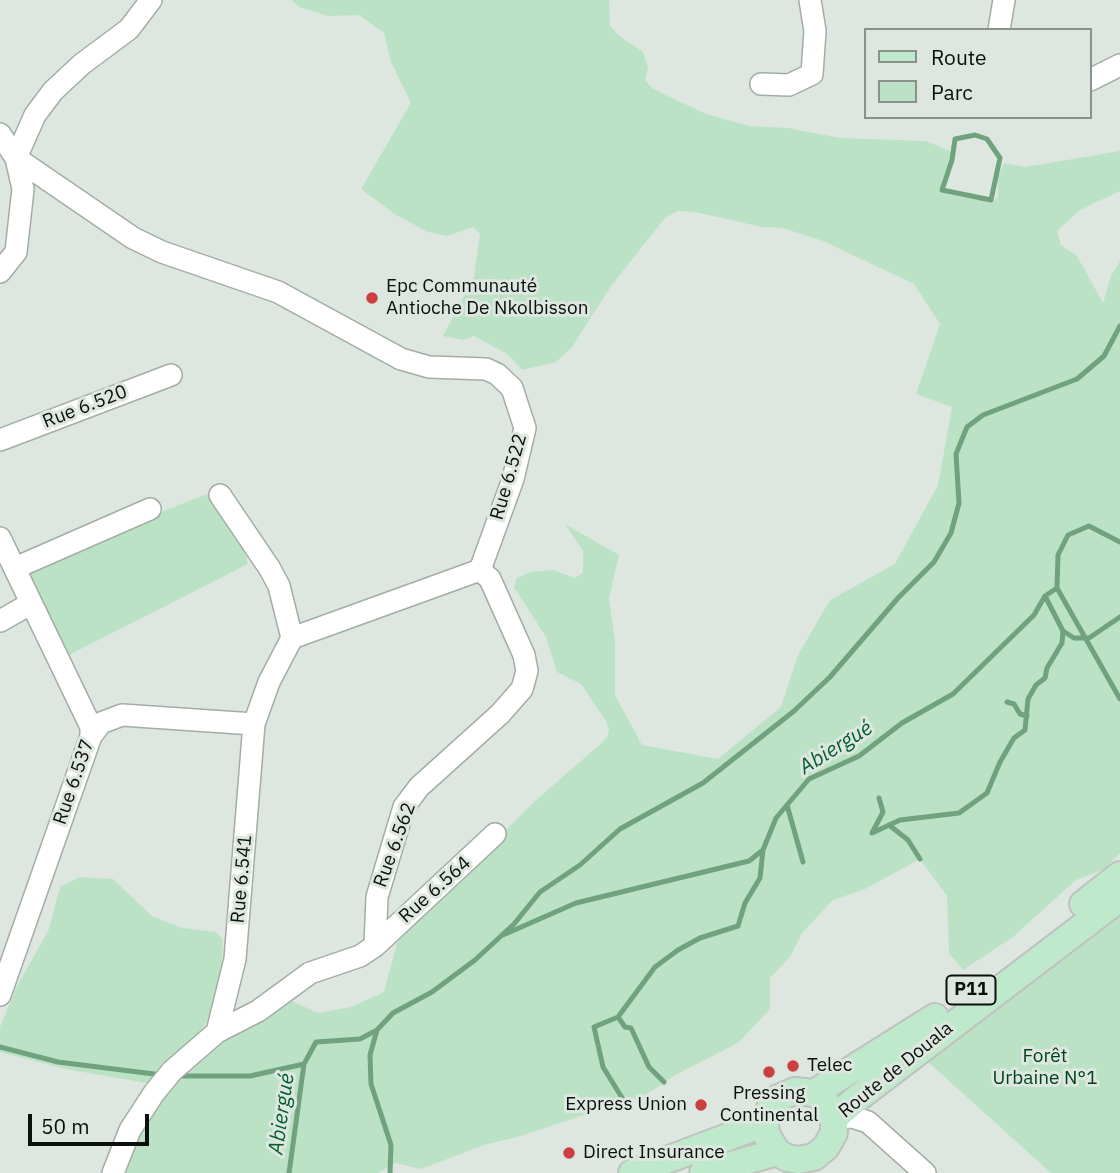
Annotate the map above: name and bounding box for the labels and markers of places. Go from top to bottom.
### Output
place label: Epc Communauté Antioche De Nkolbisson [386,276,588,320]
marker: Epc Communauté Antioche De Nkolbisson [364,290,380,306]
place label: Telec [807,1055,852,1077]
marker: Telec [785,1058,801,1074]
marker: Pressing Continental [761,1064,777,1080]
place label: Pressing Continental [720,1083,818,1127]
place label: Express Union [565,1094,687,1116]
marker: Express Union [693,1097,709,1113]
place label: Direct Insurance [583,1142,725,1164]
marker: Direct Insurance [561,1145,577,1161]

